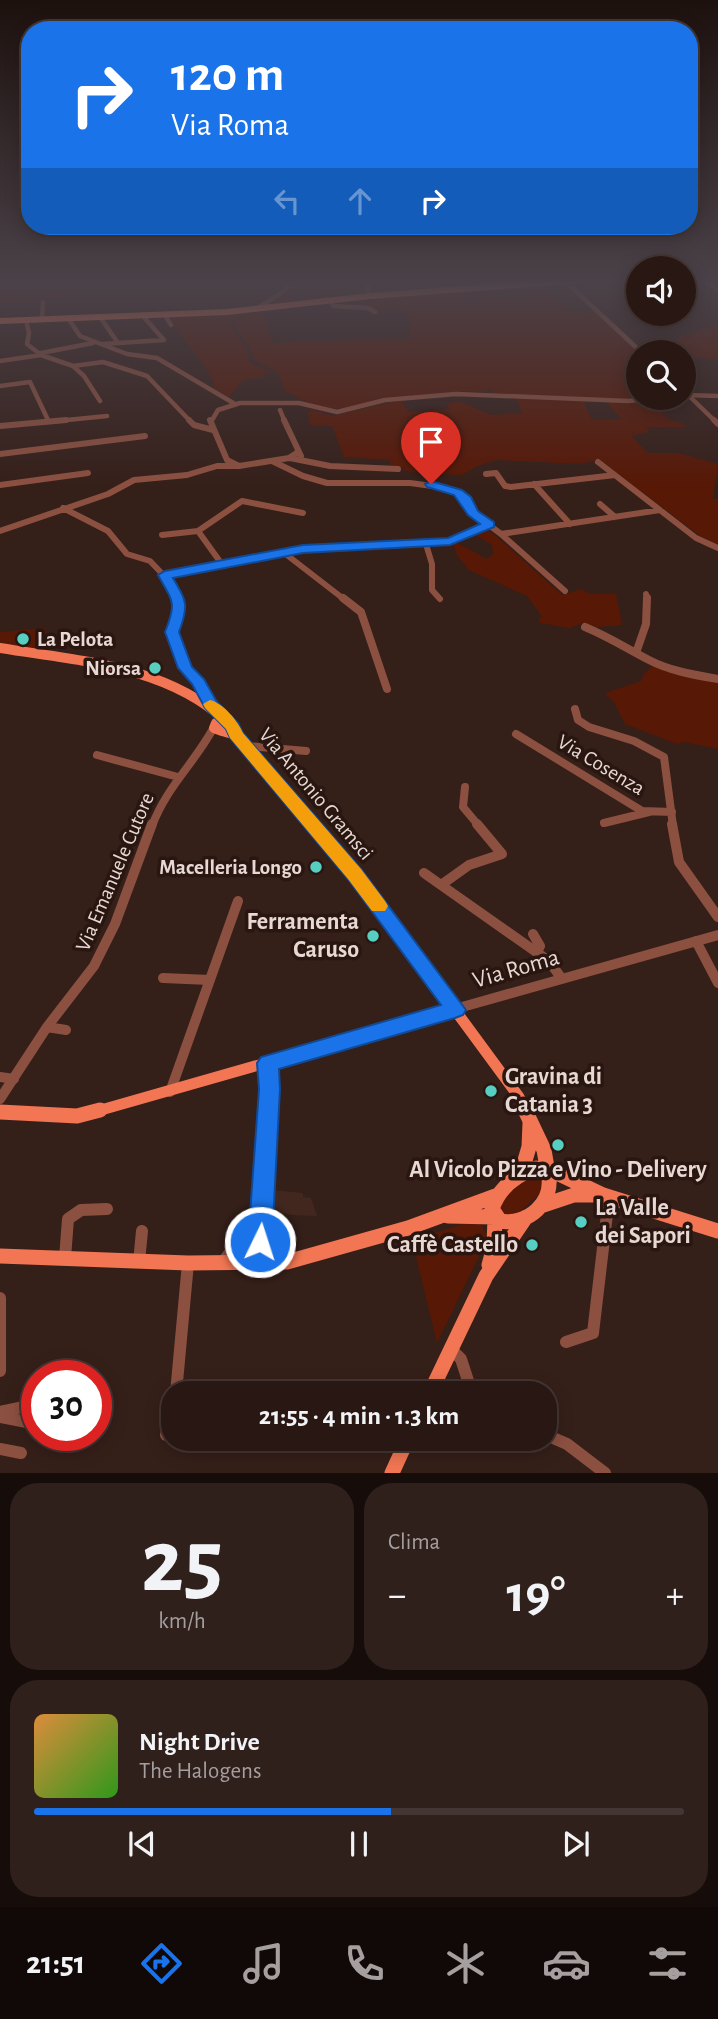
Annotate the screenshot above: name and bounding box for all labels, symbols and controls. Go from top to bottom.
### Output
icon: right [56,49,147,140]
text: 120 m [171,51,284,100]
text: Via Roma [171,109,289,141]
icon: left [268,182,306,220]
icon: ahead [341,182,379,220]
icon: right [414,182,452,220]
map controls [626,256,696,410]
button: sound [626,256,696,326]
button: search [626,340,696,410]
pin [401,412,461,484]
icon: arrive [412,423,450,461]
place label: La Pelota [37,629,113,650]
marker: La Pelota [15,631,31,647]
place label: Niorsa [85,658,141,679]
marker: Niorsa [147,660,163,676]
street label: Via Antonio Gramsci [255,724,377,864]
street label: Via Cosenza [554,731,648,799]
street label: Via Emanuele Cutore [72,790,158,954]
place label: Macelleria Longo [159,857,302,878]
marker: Macelleria Longo [308,859,324,875]
place label: Ferramenta Caruso [246,910,359,962]
marker: Ferramenta Caruso [365,928,381,944]
street label: Via Roma [470,945,562,993]
place label: Gravina di Catania 3 [505,1065,602,1117]
marker: Gravina di Catania 3 [483,1083,499,1099]
marker: Al Vicolo Pizza e Vino - Delivery [550,1137,566,1153]
place label: Al Vicolo Pizza e Vino - Delivery [409,1158,707,1182]
place label: La Valle dei Sapori [595,1196,691,1248]
position arrow [223,1205,297,1279]
marker: La Valle dei Sapori [573,1214,589,1230]
place label: Caffè Castello [387,1233,518,1257]
marker: Caffè Castello [524,1237,540,1253]
speed limit sign: 30 [21,1360,112,1451]
text: 21:55 · 4 min · 1.3 km [259,1403,459,1429]
text: 25 [141,1517,223,1608]
text: Clima [388,1531,440,1554]
text: 19° [506,1569,566,1621]
text: − [388,1577,406,1615]
text: + [666,1577,684,1615]
text: km/h [158,1610,206,1633]
text: Night Drive [139,1729,260,1755]
text: The Halogens [139,1760,261,1783]
icon: previous [123,1825,161,1863]
icon: pause [340,1825,378,1863]
icon: next [557,1825,595,1863]
icon: directions [137,1939,186,1988]
icon: music [239,1939,288,1988]
icon: phone [340,1939,389,1988]
icon: climate [441,1939,490,1988]
icon: car [542,1939,591,1988]
icon: filters [643,1939,692,1988]
text: 21:51 [26,1947,85,1979]

